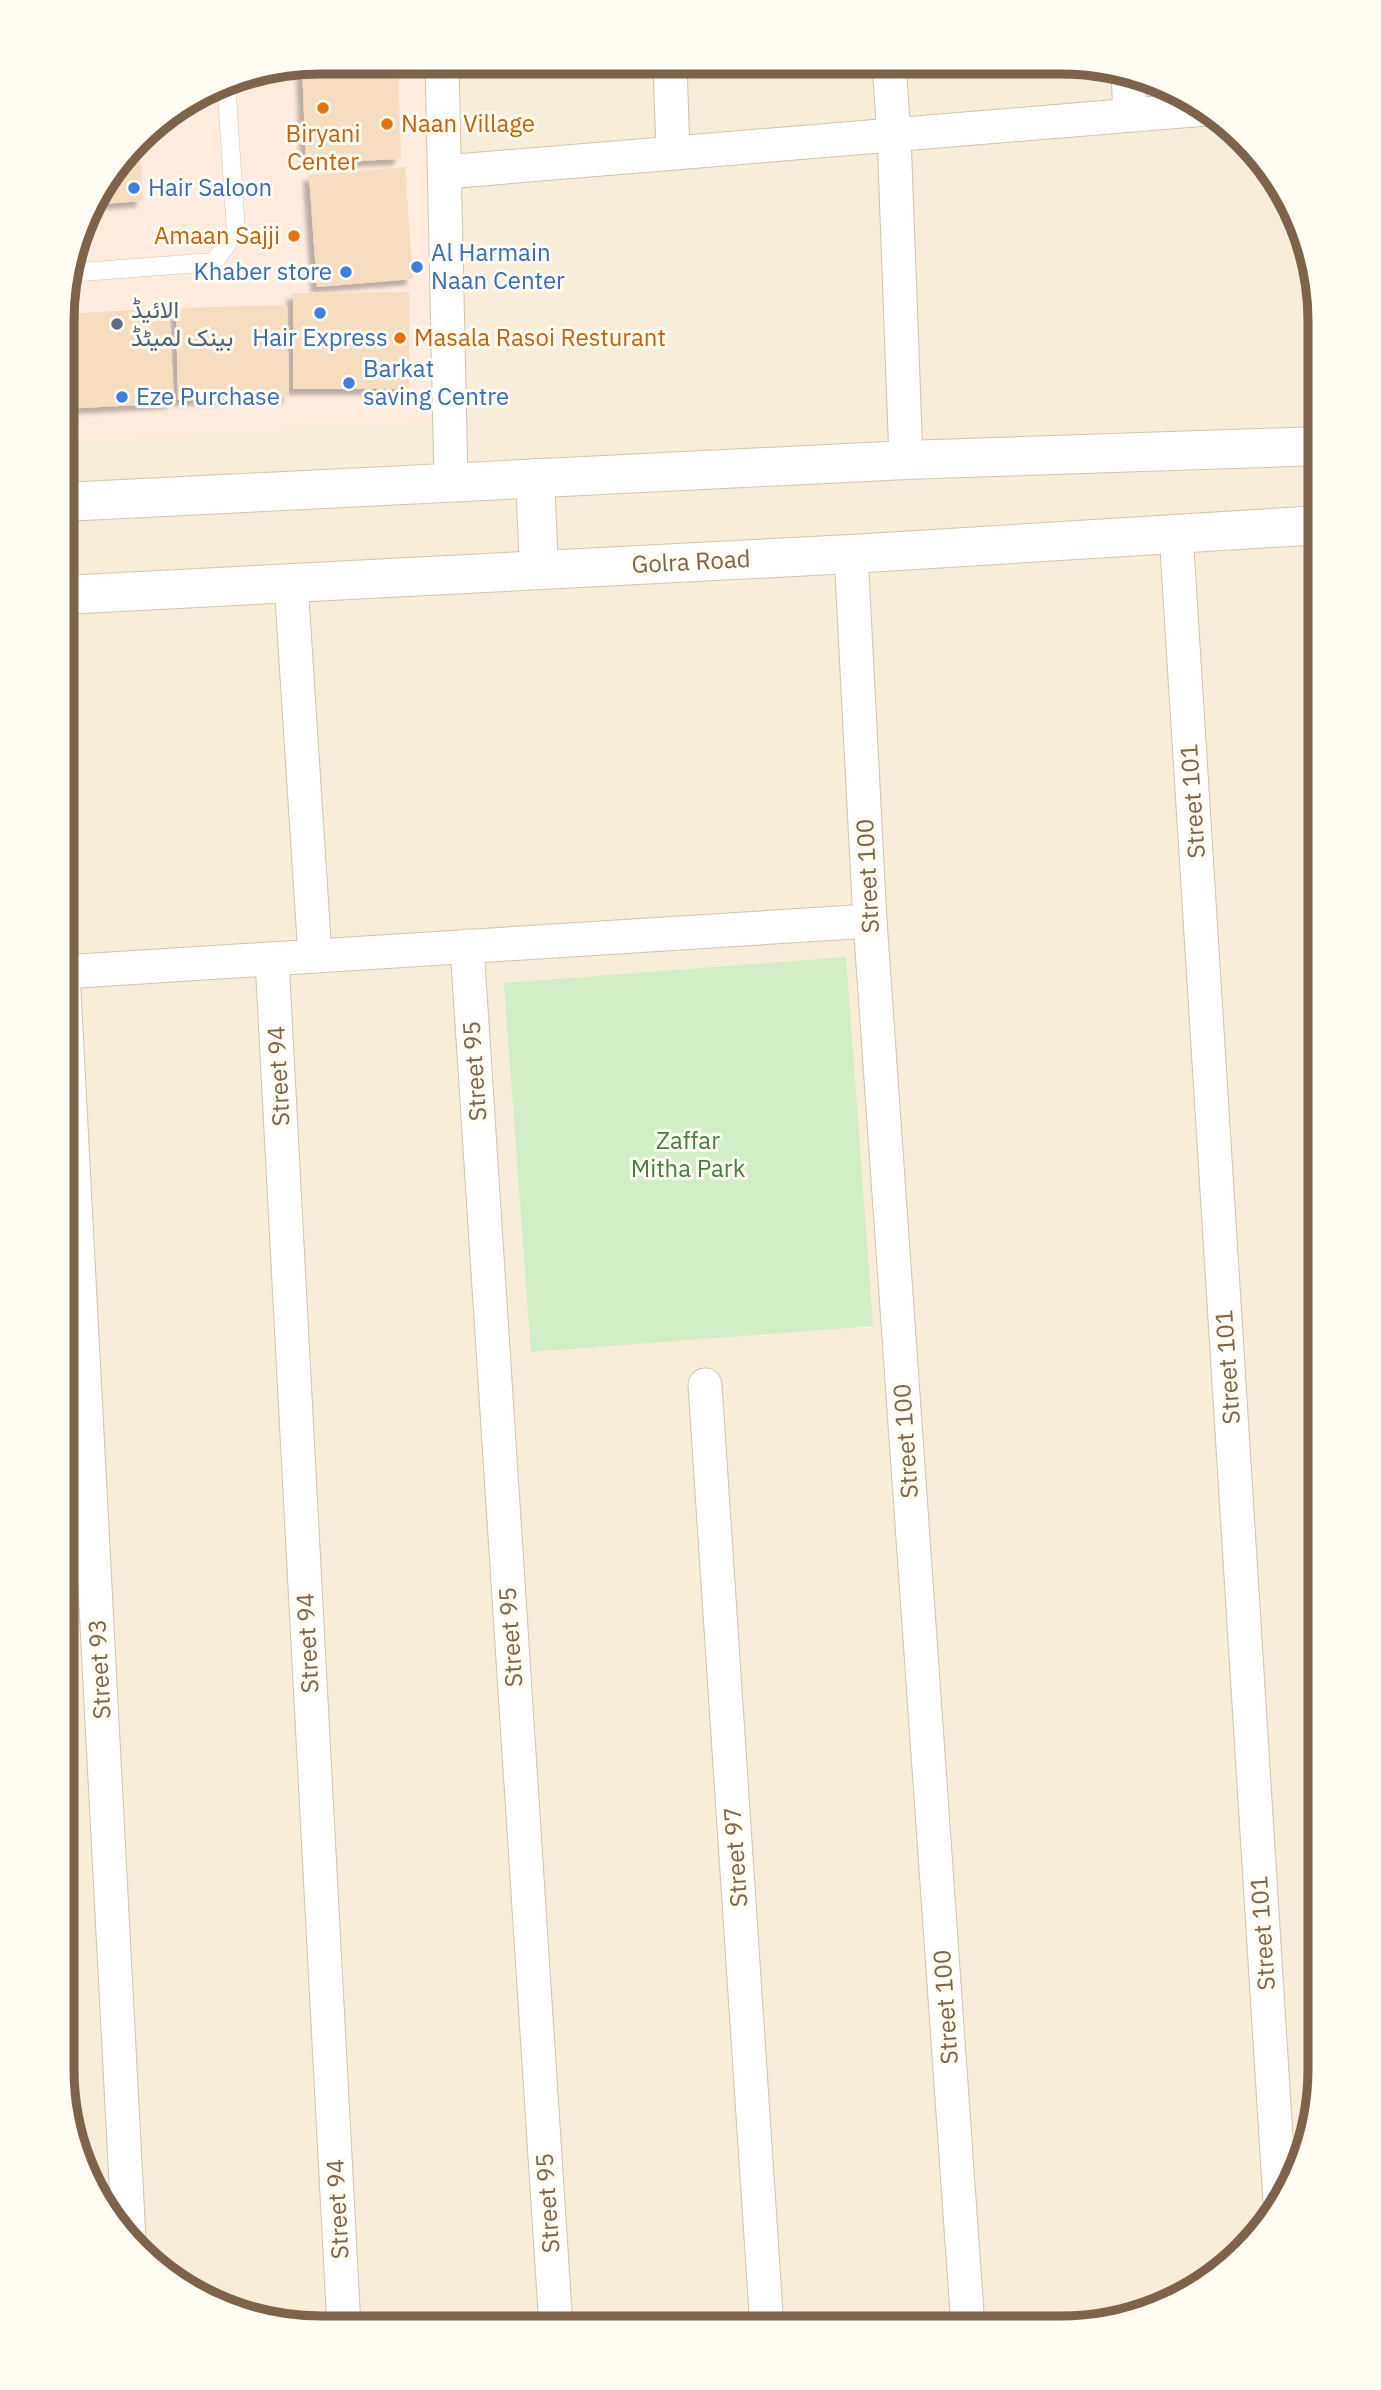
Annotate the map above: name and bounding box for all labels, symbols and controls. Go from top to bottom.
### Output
marker: Biryani Center [315,100,331,116]
place label: Naan Village [401,107,535,139]
marker: Naan Village [379,116,395,132]
place label: Biryani Center [286,117,360,177]
place label: Hair Saloon [148,171,272,203]
marker: Hair Saloon [126,180,142,196]
place label: Amaan Sajji [154,219,280,251]
marker: Amaan Sajji [286,228,302,244]
place label: Al Harmain Naan Center [431,236,565,296]
place label: Khaber store [194,255,332,287]
marker: Al Harmain Naan Center [409,259,425,275]
marker: Khaber store [338,264,354,280]
place label: الائیڈ بینک لمیٹڈ [131,293,233,353]
marker: Hair Express [312,305,328,321]
marker: الائیڈ بینک لمیٹڈ [109,316,125,332]
place label: Hair Express [252,321,388,353]
place label: Masala Rasoi Resturant [414,321,666,353]
marker: Masala Rasoi Resturant [392,330,408,346]
place label: Barkat saving Centre [363,352,509,412]
marker: Barkat saving Centre [341,375,357,391]
place label: Eze Purchase [136,380,280,412]
marker: Eze Purchase [114,389,130,405]
street label: Golra Road [631,542,751,580]
street label: Street 101 [1172,743,1212,859]
street label: Street 100 [848,818,886,934]
street label: Street 95 [455,1020,493,1122]
street label: Street 94 [259,1025,297,1127]
park label: Zaffar Mitha Park [631,1124,746,1184]
street label: Street 101 [1207,1309,1247,1425]
street label: Street 100 [885,1383,925,1499]
street label: Street 95 [491,1586,529,1688]
street label: Street 94 [288,1592,326,1694]
street label: Street 93 [80,1618,118,1720]
street label: Street 97 [716,1806,754,1908]
street label: Street 101 [1242,1875,1282,1991]
street label: Street 100 [925,1949,965,2065]
street label: Street 95 [528,2152,566,2254]
street label: Street 94 [318,2158,356,2260]

